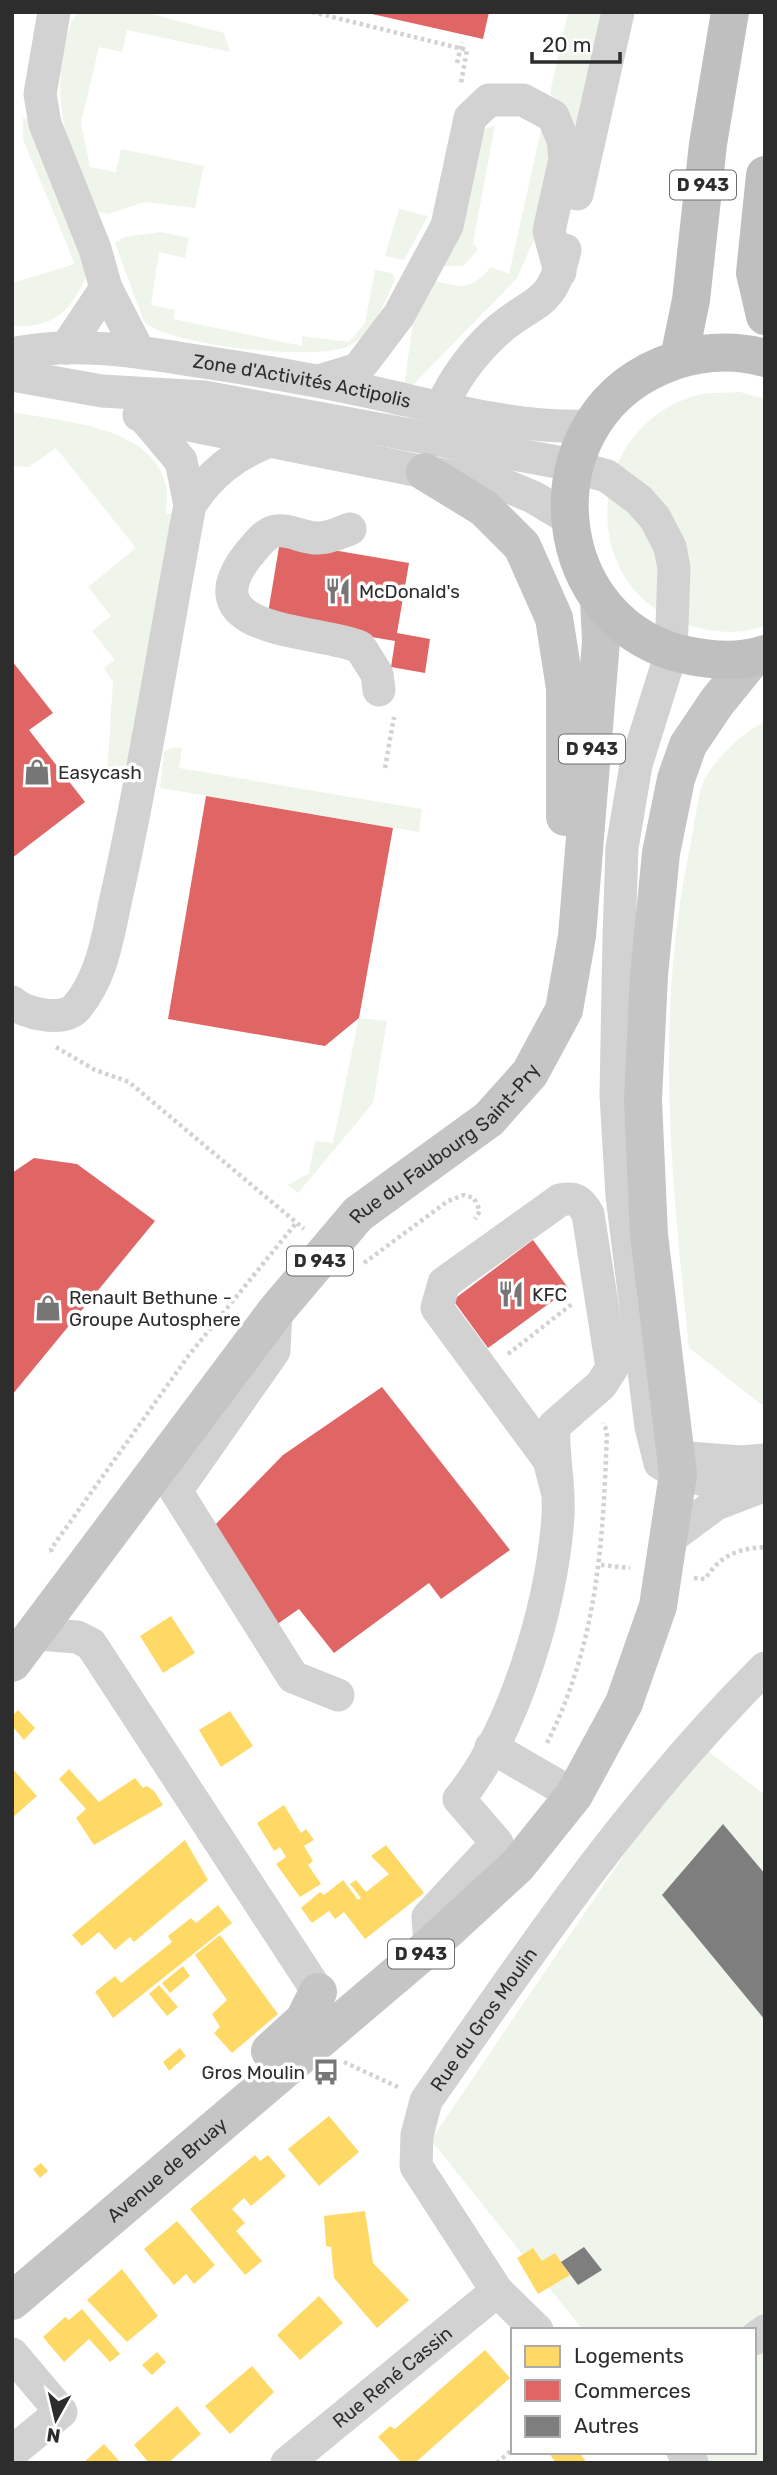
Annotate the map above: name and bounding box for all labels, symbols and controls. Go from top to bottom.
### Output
scale bar [532,21,620,65]
text: 20 m [542,32,591,57]
road number: D 943 [670,170,736,200]
street label: Zone d'Activités Actipolis [191,349,413,412]
restaurant icon: McDonald's [323,576,353,606]
place label: McDonald's [359,580,460,603]
road number: D 943 [559,734,625,764]
shop icon: Easycash [22,757,52,787]
place label: Easycash [58,761,142,784]
street label: Rue du Faubourg Saint-Pry [344,1060,544,1228]
road number: D 943 [287,1246,353,1276]
restaurant icon: KFC [496,1279,526,1309]
place label: KFC [532,1283,567,1306]
place label: Renault Bethune - Groupe Autosphere [69,1286,241,1331]
shop icon: Renault Bethune - Groupe Autosphere [33,1293,63,1323]
road number: D 943 [388,1940,454,1968]
street label: Rue du Gros Moulin [425,1943,542,2095]
bus stop icon: Gros Moulin [311,2057,341,2087]
place label: Gros Moulin [202,2061,305,2084]
street label: Avenue de Bruay [102,2112,231,2227]
street label: Rue René Cassin [328,2321,457,2433]
legend [511,2328,756,2454]
text: Logements [574,2343,684,2368]
text: Commerces [574,2378,691,2403]
north arrow [21,2384,91,2454]
text: Autres [574,2413,639,2438]
text: N [45,2423,62,2448]

